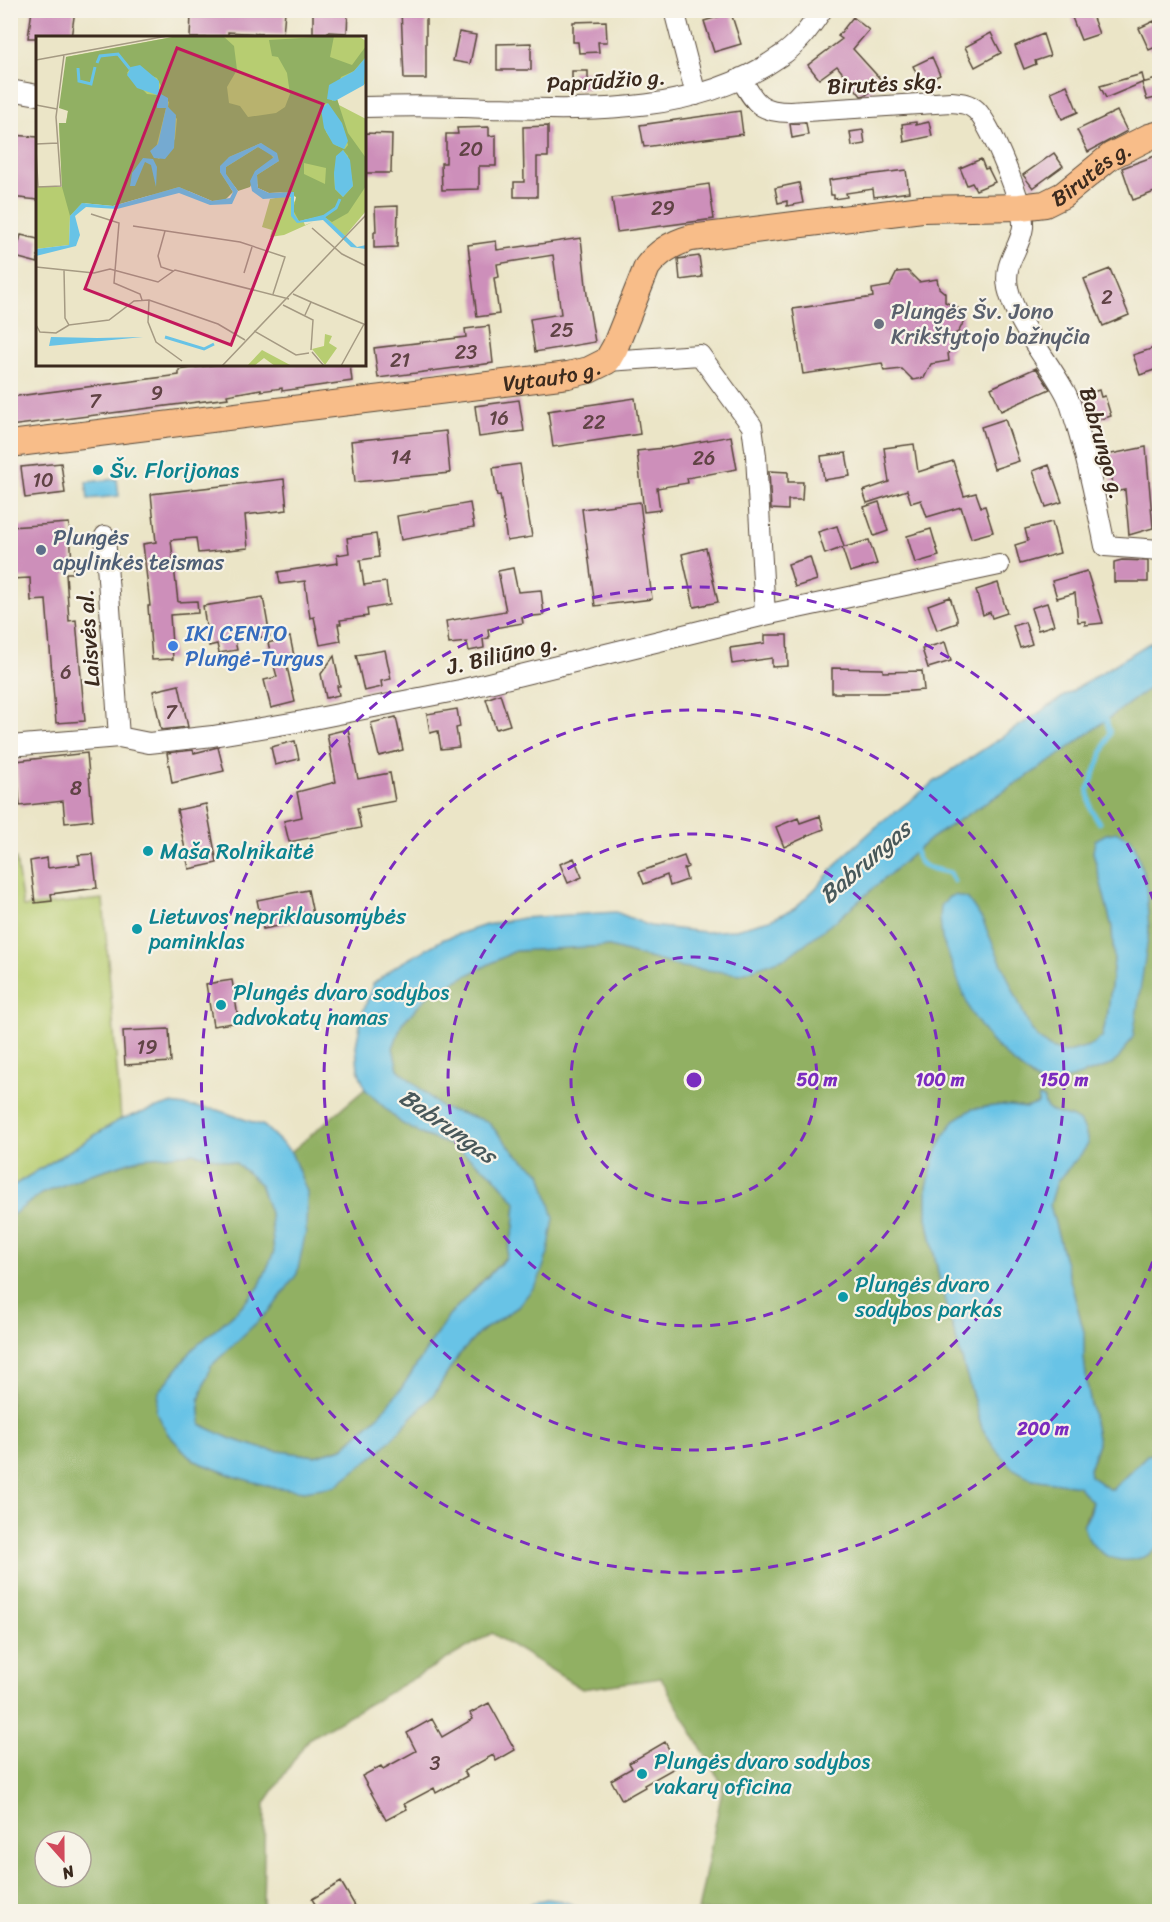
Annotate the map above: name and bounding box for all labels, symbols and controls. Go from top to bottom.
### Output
inset map [36,36,366,366]
street label: Paprūdžio g. [545,57,667,104]
street label: Birutės skg. [826,61,944,106]
street label: Birutės g. [1044,130,1139,218]
house number: 20 [459,132,483,167]
house number: 29 [651,191,675,226]
house number: 2 [1101,280,1113,315]
place label: Plungės Šv. Jono Krikštytojo bažnyčia [891,292,1090,356]
house number: 25 [550,313,574,348]
marker: Plungės Šv. Jono Krikštytojo bažnyčia [872,317,886,331]
house number: 23 [455,335,477,370]
house number: 21 [390,343,410,378]
street label: Vytauto g. [501,348,608,403]
house number: 9 [151,376,163,411]
street label: Babrungo g. [1068,382,1137,504]
house number: 7 [89,384,102,419]
house number: 16 [489,401,509,436]
house number: 22 [582,405,606,440]
house number: 14 [390,440,412,475]
house number: 26 [693,441,715,476]
place label: Šv. Florijonas [110,451,239,490]
house number: 10 [32,463,54,498]
marker: Šv. Florijonas [91,463,105,477]
place label: Plungės apylinkės teismas [53,518,225,582]
marker: Plungės apylinkės teismas [34,543,48,557]
street label: Laisvės al. [66,588,111,688]
place label: IKI CENTO Plungė-Turgus [184,614,324,678]
street label: J. Biliūno g. [442,623,562,686]
marker: IKI CENTO Plungė-Turgus [166,639,180,653]
house number: 6 [60,655,72,690]
house number: 7 [165,695,178,730]
house number: 8 [70,771,82,806]
water label: Babrungas [809,808,923,914]
place label: Maša Rolnikaitė [160,832,314,871]
marker: Maša Rolnikaitė [141,844,155,858]
place label: Lietuvos nepriklausomybės paminklas [148,897,407,961]
marker: Lietuvos nepriklausomybės paminklas [130,922,144,936]
place label: Plungės dvaro sodybos advokatų namas [233,973,449,1037]
marker: Plungės dvaro sodybos advokatų namas [214,998,228,1012]
house number: 19 [137,1030,157,1065]
text: 50 m [797,1064,838,1096]
text: 100 m [916,1064,965,1096]
text: 150 m [1040,1064,1088,1096]
centre of rings [684,1070,704,1090]
water label: Babrungas [390,1077,508,1177]
place label: Plungės dvaro sodybos parkas [854,1265,1002,1329]
marker: Plungės dvaro sodybos parkas [836,1290,850,1304]
text: 200 m [1016,1413,1069,1445]
place label: Plungės dvaro sodybos vakarų oficina [654,1742,870,1806]
house number: 3 [430,1746,441,1781]
marker: Plungės dvaro sodybos vakarų oficina [635,1767,649,1781]
north arrow [33,1829,93,1889]
text: N [57,1857,80,1888]

